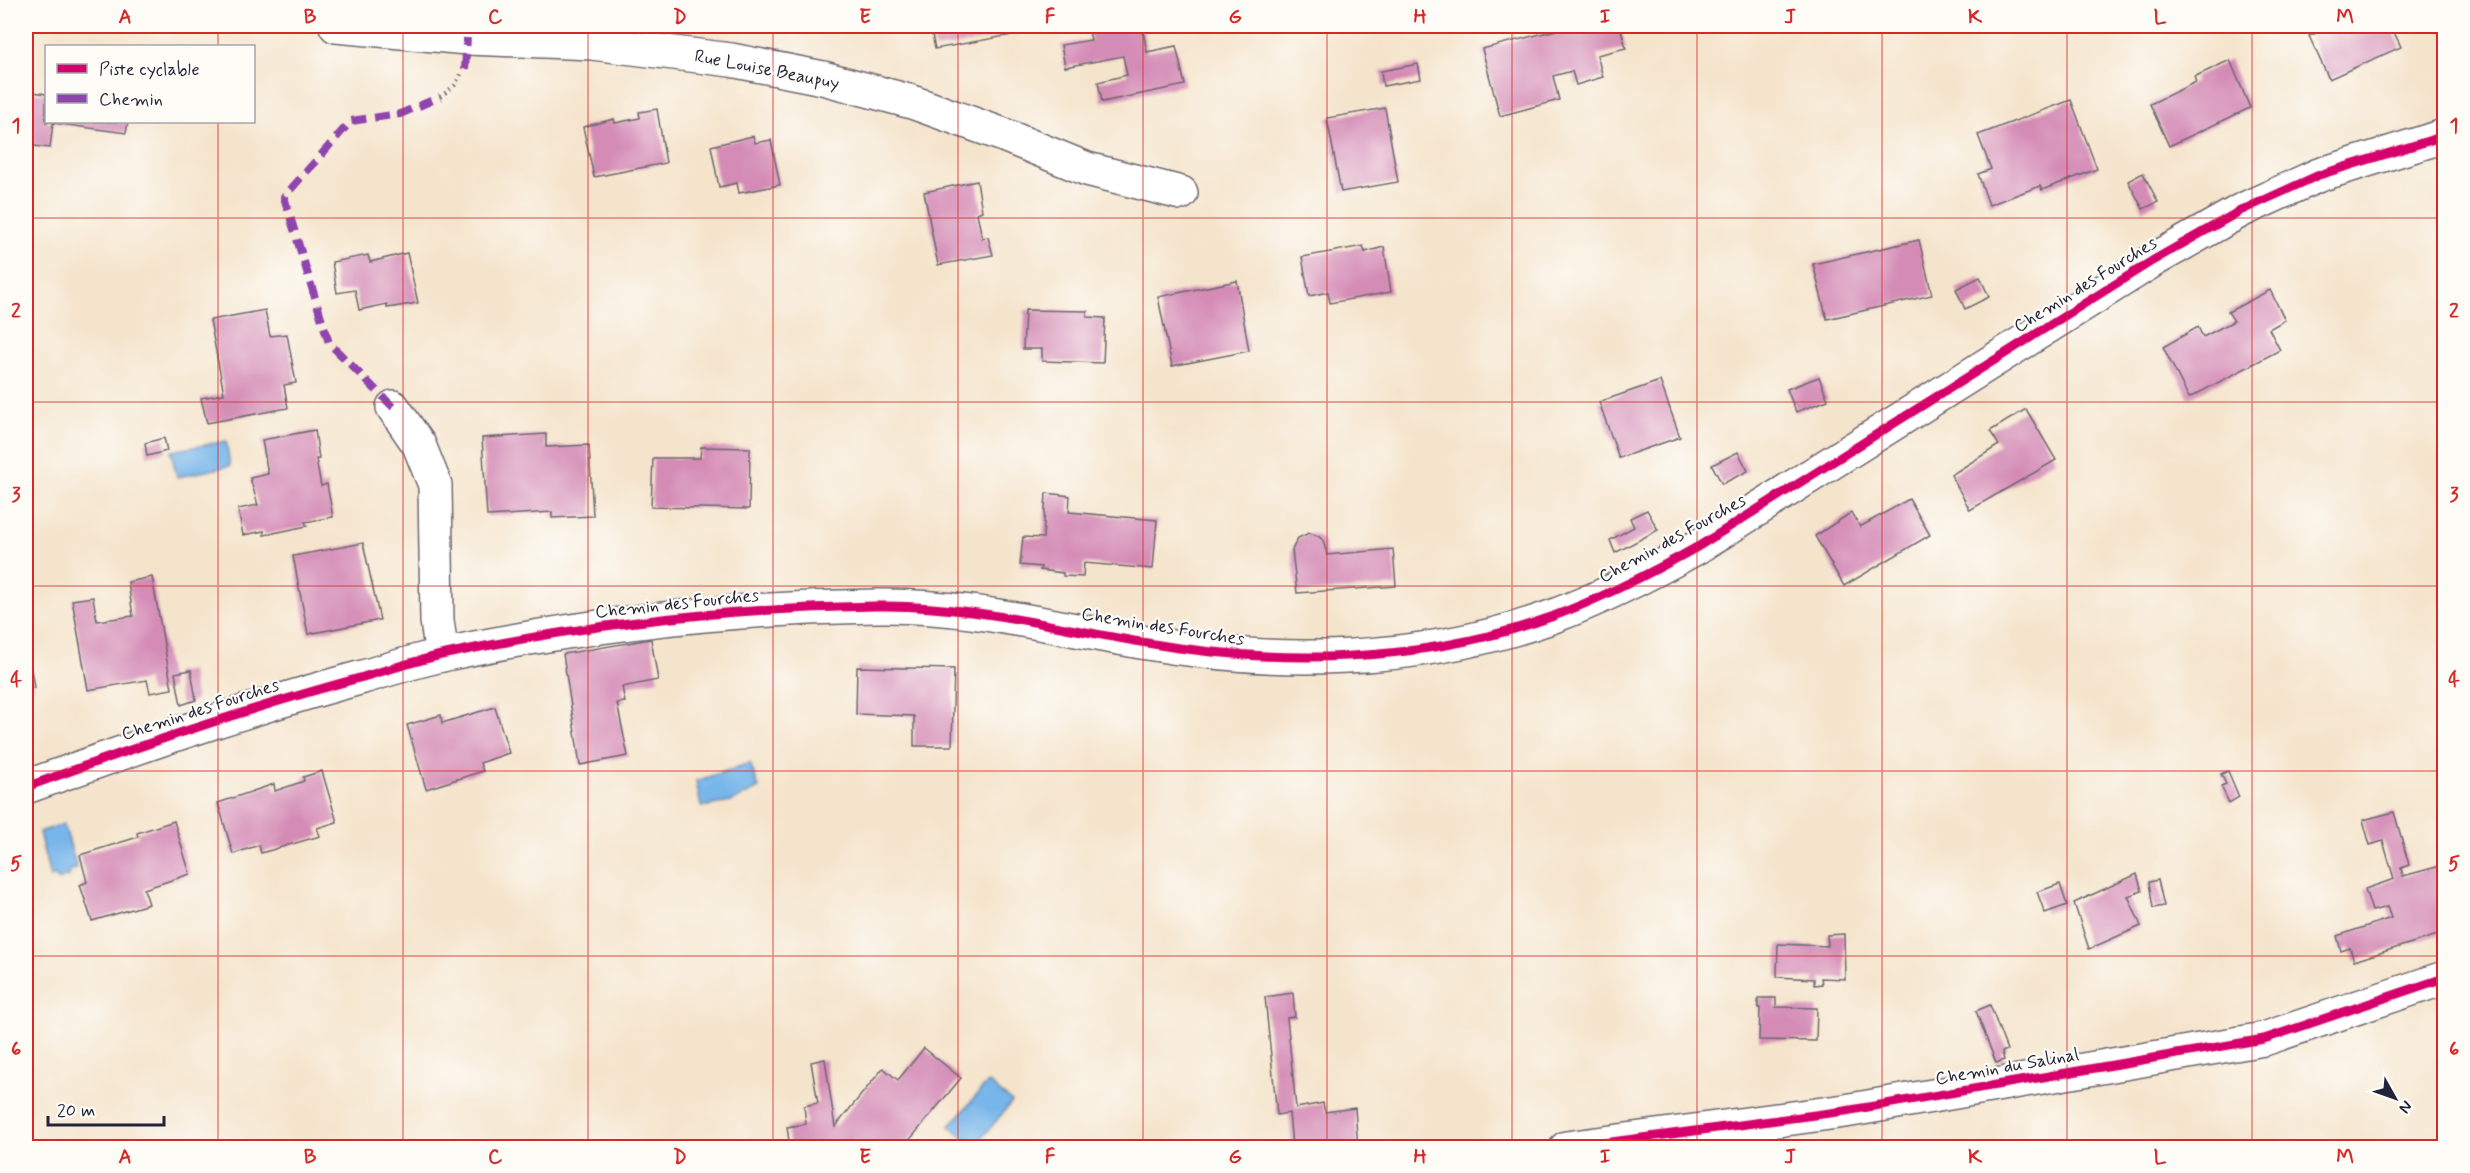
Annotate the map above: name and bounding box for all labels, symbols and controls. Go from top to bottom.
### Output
text: A [118,4,132,31]
text: B [304,4,317,31]
text: C [488,4,503,31]
text: D [673,4,687,31]
text: E [859,4,871,31]
text: F [1045,4,1056,31]
text: G [1228,4,1242,31]
text: H [1413,4,1427,31]
text: I [1600,4,1610,31]
text: J [1784,4,1796,31]
text: K [1968,4,1983,31]
text: L [2154,4,2167,31]
text: M [2336,4,2354,31]
street label: Rue Louise Beaupuy [692,44,841,96]
legend [45,45,255,123]
text: Piste cyclable [99,58,200,82]
text: Chemin [99,88,163,112]
text: 1 [12,113,20,140]
text: 1 [2450,113,2458,140]
street label: Chemin des Fourches [2009,231,2162,339]
text: 2 [11,298,21,325]
text: 2 [2449,298,2459,325]
text: 3 [11,482,21,509]
text: 3 [2449,482,2459,509]
street label: Chemin des Fourches [1595,488,1750,589]
street label: Chemin des Fourches [594,583,760,625]
street label: Chemin des Fourches [1080,602,1246,652]
text: 4 [10,667,22,694]
text: 4 [2448,667,2460,694]
street label: Chemin des Fourches [118,673,282,747]
text: 5 [10,851,22,878]
text: 5 [2448,851,2460,878]
text: 6 [11,1036,21,1063]
text: 6 [2449,1036,2459,1063]
street label: Chemin du Salinal [1933,1043,2081,1091]
north arrow [2365,1068,2425,1128]
scale bar [48,1089,164,1127]
text: N [2394,1096,2417,1118]
text: 20 m [57,1099,95,1123]
text: A [118,1144,132,1171]
text: B [304,1144,317,1171]
text: C [488,1144,503,1171]
text: D [673,1144,687,1171]
text: E [859,1144,871,1171]
text: F [1045,1144,1056,1171]
text: G [1228,1144,1242,1171]
text: H [1413,1144,1427,1171]
text: I [1600,1144,1610,1171]
text: J [1784,1144,1796,1171]
text: K [1968,1144,1983,1171]
text: L [2154,1144,2167,1171]
text: M [2336,1144,2354,1171]

